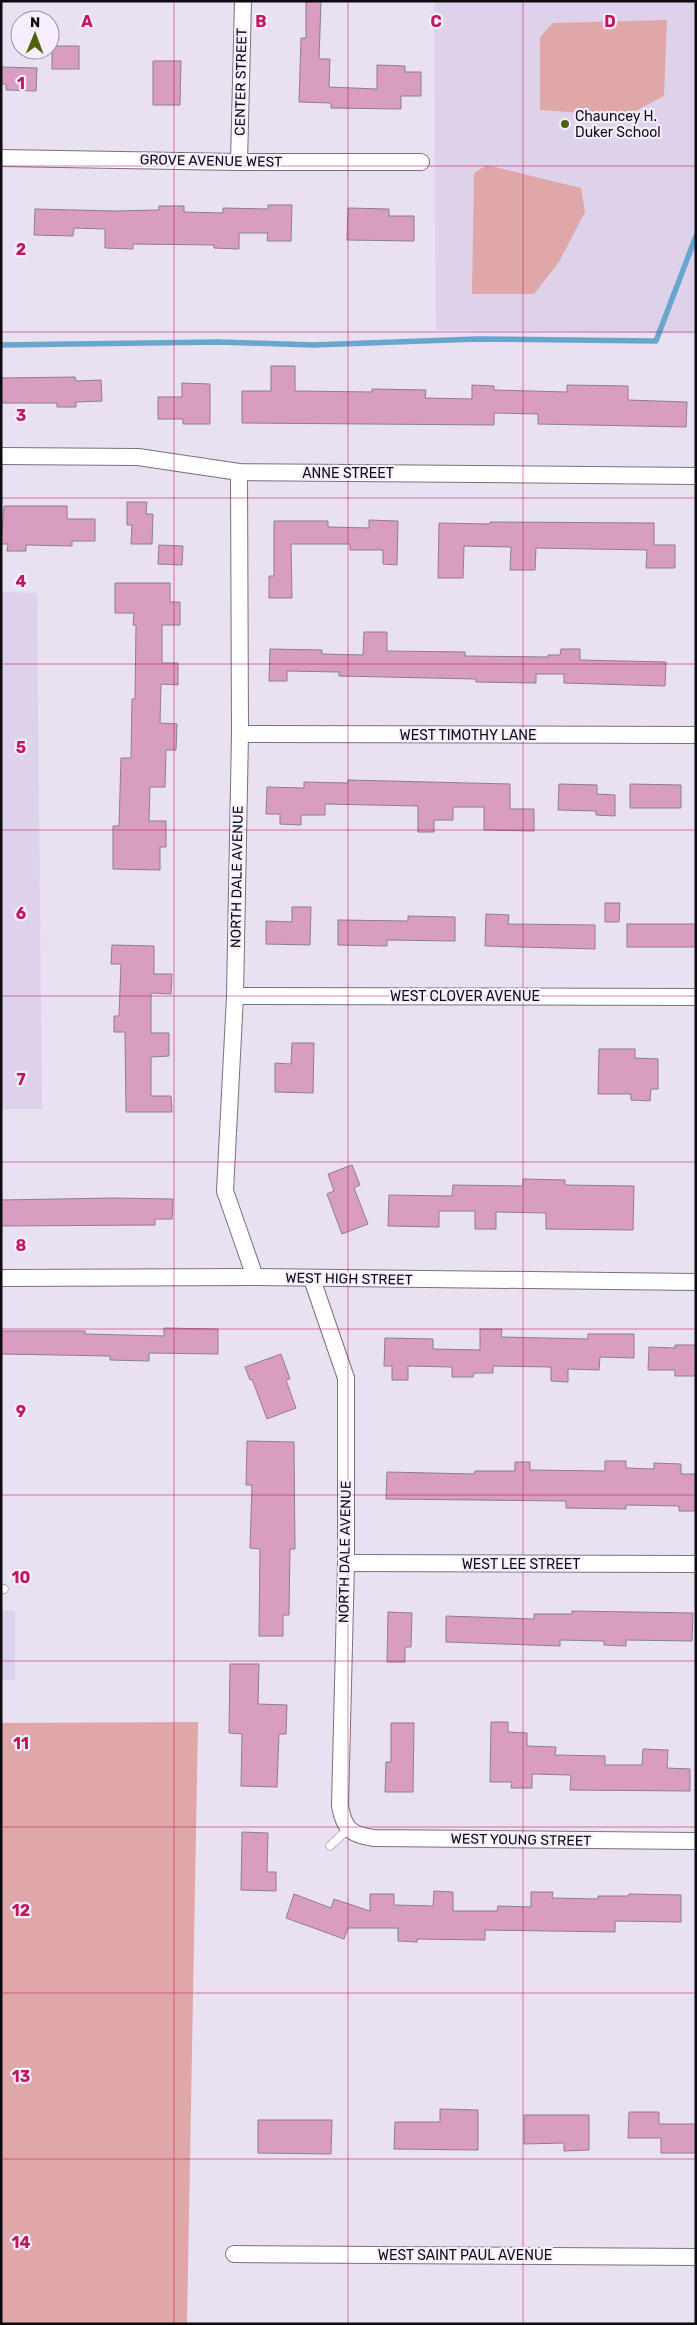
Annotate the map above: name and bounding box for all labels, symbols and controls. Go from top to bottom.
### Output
north arrow [10,10,60,60]
text: A [81,12,93,31]
text: B [255,12,267,31]
text: C [430,12,442,31]
text: D [604,12,616,31]
text: N [30,14,40,31]
street label: CENTER STREET [232,28,250,136]
text: 1 [17,74,25,93]
place label: Chauncey H. Duker School [575,108,661,141]
marker: Chauncey H. Duker School [559,118,571,130]
street label: GROVE AVENUE WEST [140,151,282,171]
text: 2 [16,240,26,259]
text: 3 [16,406,26,425]
street label: ANNE STREET [302,465,394,482]
text: 4 [16,572,27,591]
street label: WEST TIMOTHY LANE [399,727,537,744]
text: 5 [16,738,26,757]
street label: NORTH DALE AVENUE [227,806,247,948]
text: 6 [16,904,26,923]
street label: WEST CLOVER AVENUE [390,988,540,1005]
text: 7 [16,1070,26,1089]
text: 8 [16,1236,27,1255]
street label: WEST HIGH STREET [285,1269,413,1289]
text: 9 [16,1402,26,1421]
street label: NORTH DALE AVENUE [335,1481,355,1623]
street label: WEST LEE STREET [462,1556,580,1573]
text: 10 [12,1568,31,1587]
text: 11 [13,1734,29,1753]
street label: WEST YOUNG STREET [451,1830,591,1850]
text: 12 [12,1901,30,1920]
text: 13 [12,2067,30,2086]
text: 14 [12,2233,31,2252]
street label: WEST SAINT PAUL AVENUE [378,2247,552,2264]

